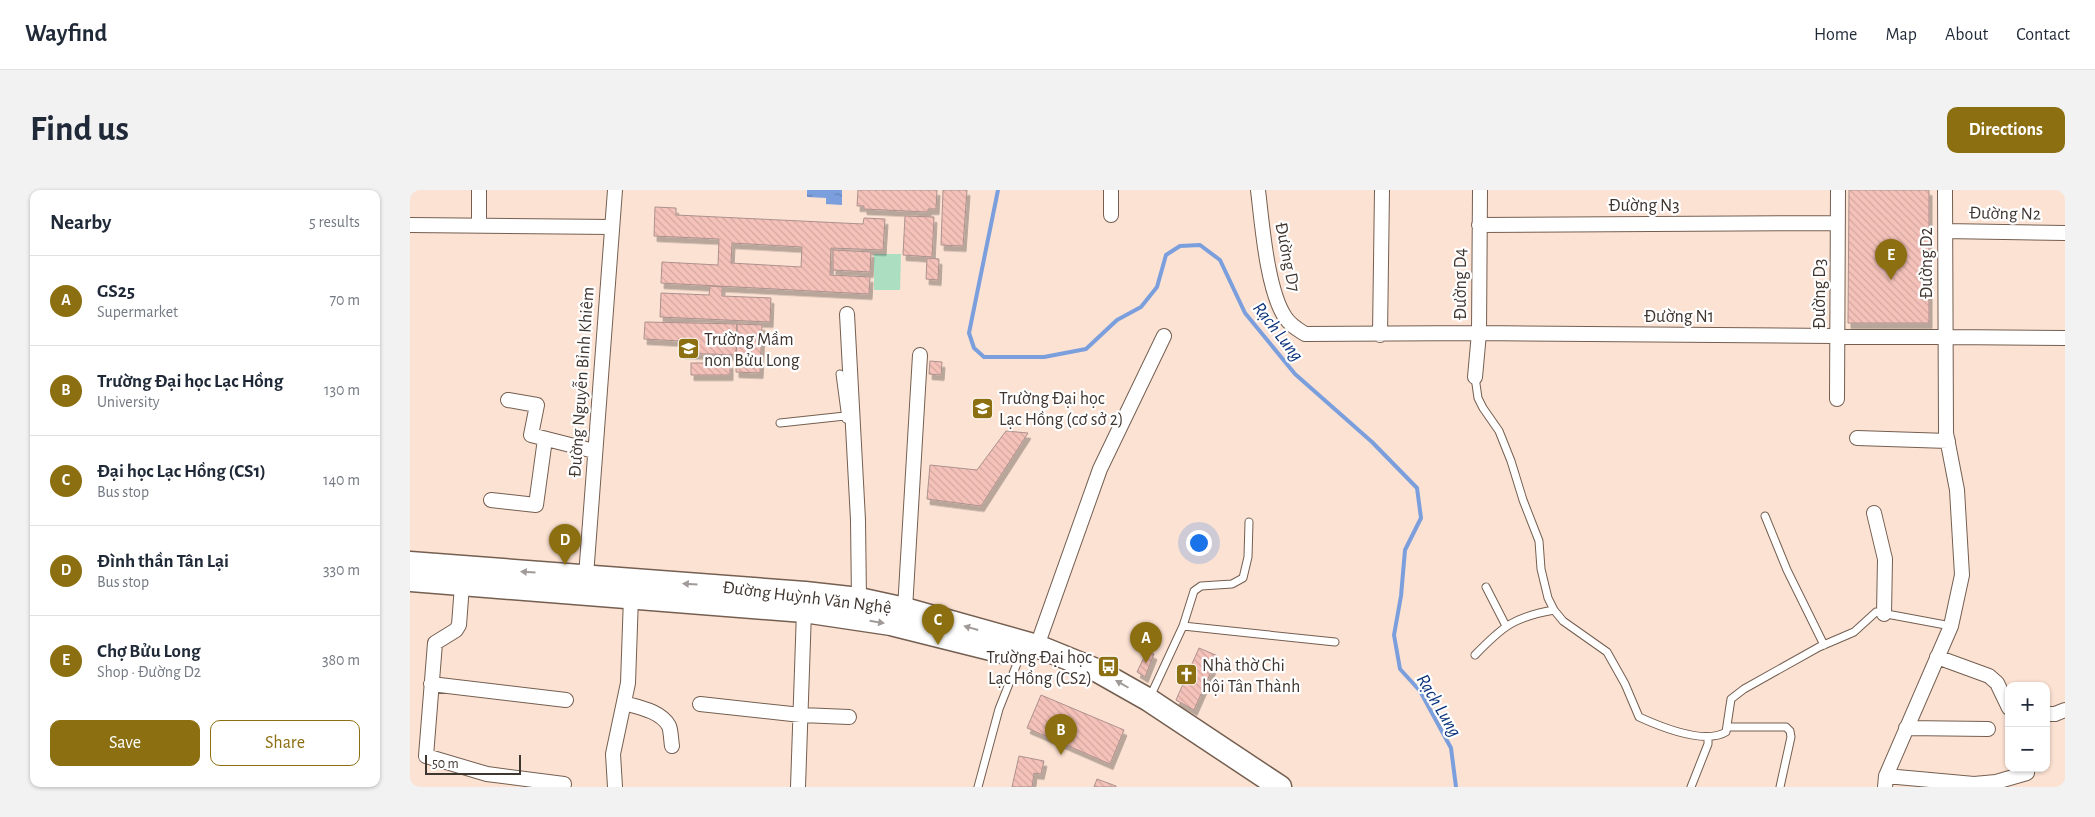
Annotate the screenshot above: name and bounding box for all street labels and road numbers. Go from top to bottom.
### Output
street label: Đường N3 [1608,197,1680,215]
street label: Đường N2 [1969,204,2041,224]
street label: Đường D7 [1271,221,1303,294]
street label: Đường D2 [1918,227,1936,299]
street label: Đường D4 [1452,248,1470,320]
street label: Đường D3 [1811,259,1829,329]
street label: Đường Nguyễn Bỉnh Khiêm [564,286,598,478]
street label: Đường N1 [1644,308,1714,326]
street label: Đường Huỳnh Văn Nghệ [721,579,892,617]

